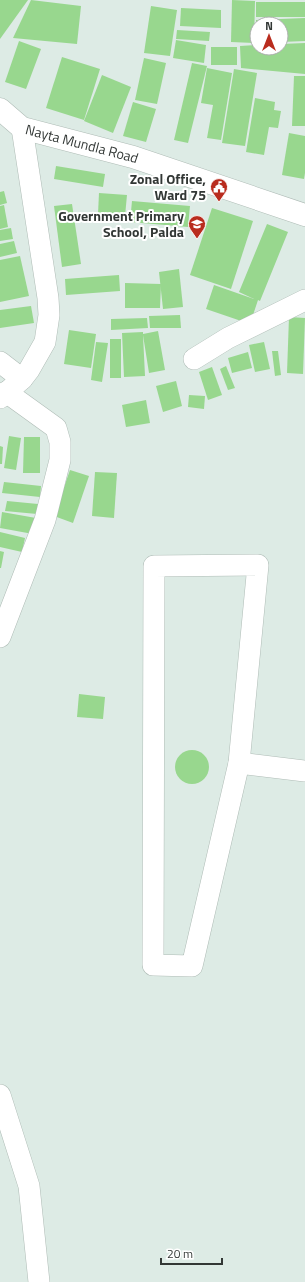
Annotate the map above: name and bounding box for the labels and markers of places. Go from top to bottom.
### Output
place label: Zonal Office, Ward 75 [130,168,206,205]
public building icon: Zonal Office, Ward 75 [209,177,229,202]
place label: Government Primary School, Palda [58,205,184,242]
school or university icon: Government Primary School, Palda [187,214,207,239]

